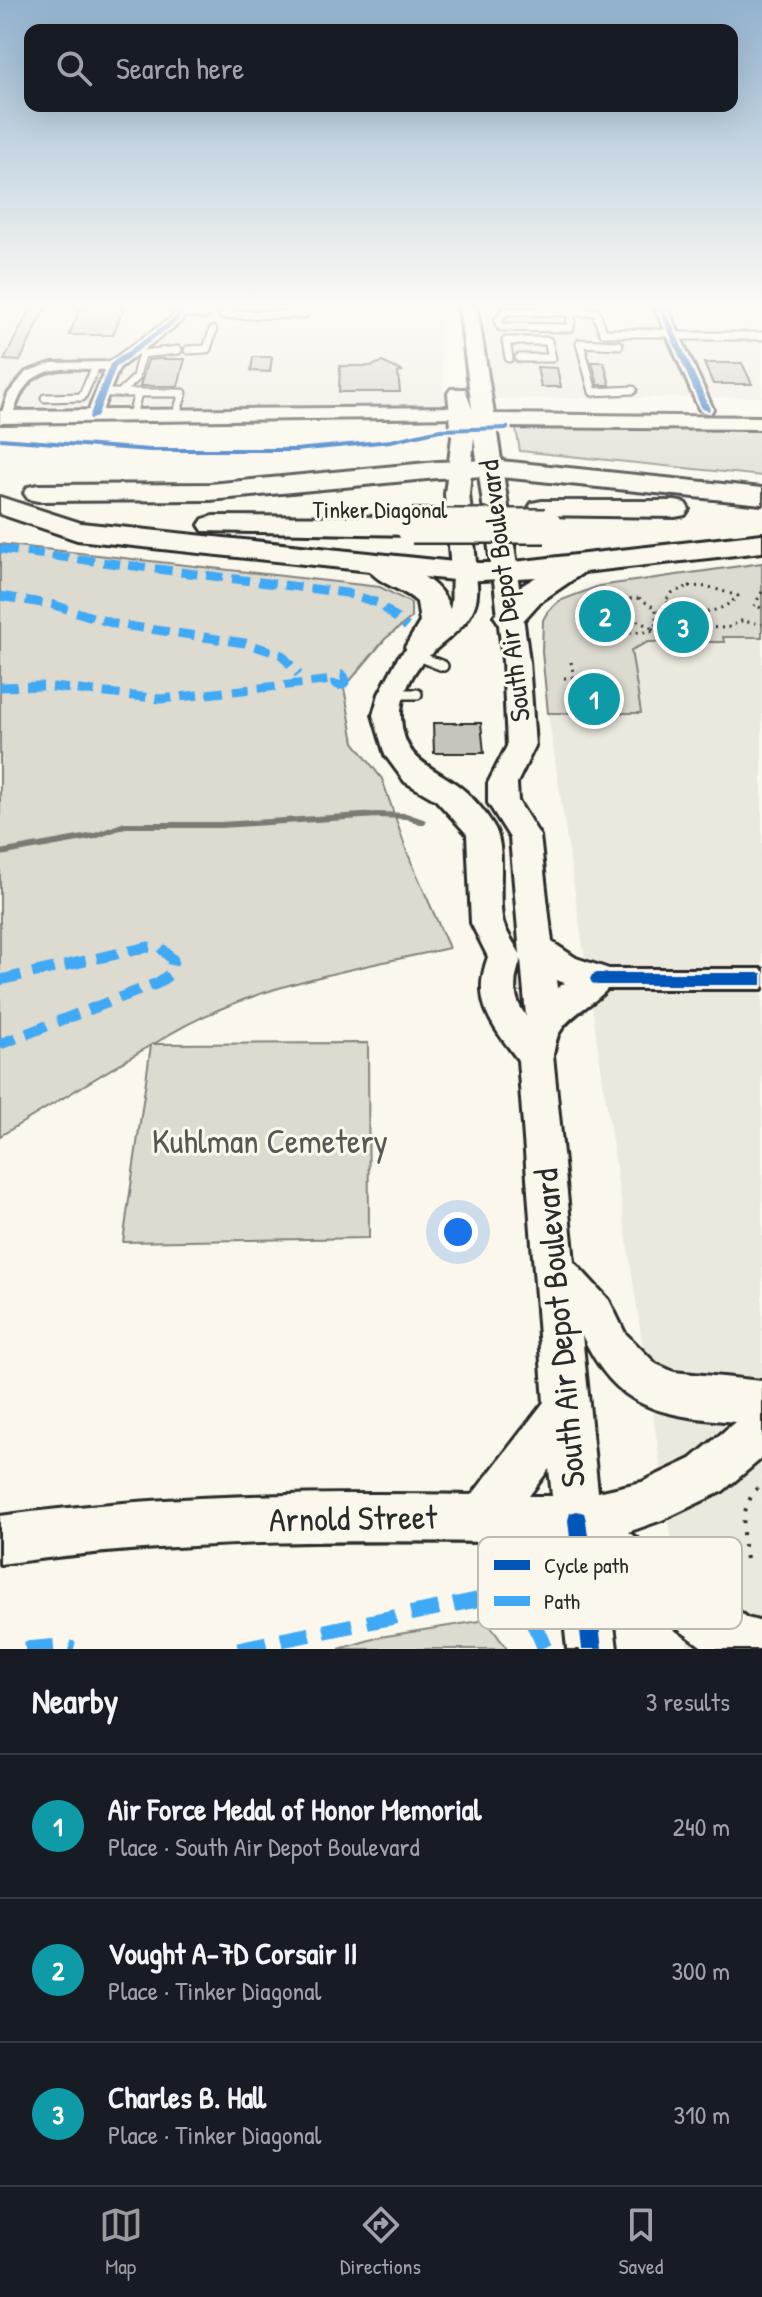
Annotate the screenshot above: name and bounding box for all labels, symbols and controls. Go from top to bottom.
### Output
search box [24,24,738,112]
icon: search [52,46,96,90]
text: Search here [116,48,244,88]
street label: South Air Depot Boulevard [469,458,539,724]
street label: Tinker Diagonal [313,493,448,525]
pin: 2 [579,586,631,646]
pin: 3 [657,597,709,657]
pin: 1 [568,669,620,729]
park label: Kuhlman Cemetery [152,1118,388,1164]
street label: South Air Depot Boulevard [522,1167,596,1489]
your location [438,1212,478,1252]
street label: Arnold Street [269,1494,439,1542]
legend [478,1537,742,1629]
text: Cycle path [544,1550,628,1580]
text: Path [544,1586,580,1616]
text: Nearby [32,1678,118,1724]
text: 3 results [646,1684,730,1719]
text: Air Force Medal of Honor Memorial [108,1789,482,1829]
text: 1 [53,1809,63,1844]
text: 240 m [673,1809,730,1844]
text: Place · South Air Depot Boulevard [108,1829,420,1864]
text: Vought A-7D Corsair II [108,1933,358,1973]
text: 2 [52,1953,64,1988]
text: 300 m [671,1953,730,1988]
text: Place · Tinker Diagonal [108,1973,321,2008]
text: Charles B. Hall [108,2077,266,2117]
text: 3 [52,2097,64,2132]
text: 310 m [674,2097,730,2132]
text: Place · Tinker Diagonal [108,2117,321,2152]
tab: Map [99,2203,143,2281]
tab: Directions [340,2203,421,2281]
tab: Saved [618,2203,663,2281]

